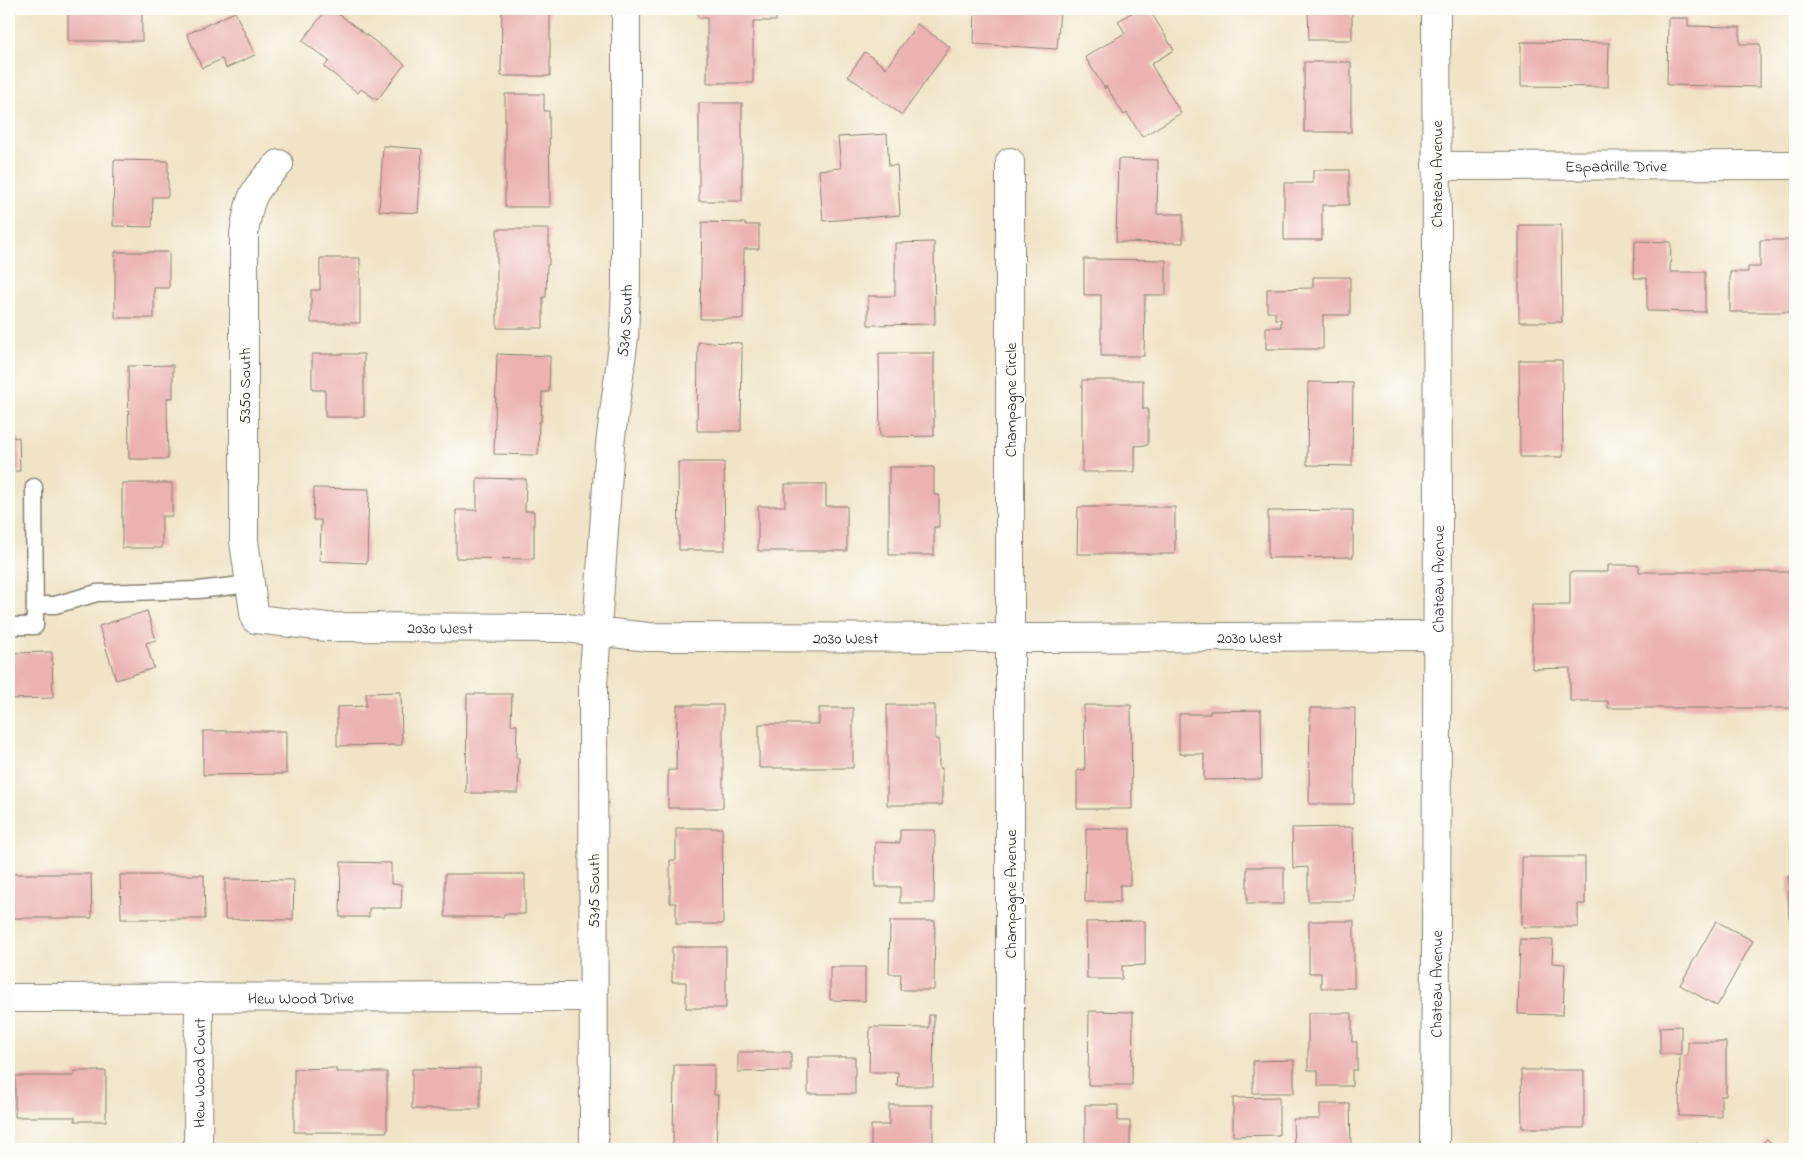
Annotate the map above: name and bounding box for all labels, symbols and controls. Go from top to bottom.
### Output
street label: Chateau Avenue [1426,120,1450,228]
street label: Espadrille Drive [1565,155,1668,180]
street label: 5310 South [612,284,640,358]
street label: Champagne Circle [1000,342,1024,457]
street label: 5350 South [234,348,258,424]
street label: Chateau Avenue [1427,525,1452,633]
street label: 2030 West [407,617,474,642]
street label: 2030 West [813,627,879,652]
street label: 2030 West [1217,627,1283,651]
street label: Champagne Avenue [1000,829,1024,958]
street label: 5315 South [583,854,607,928]
street label: Chateau Avenue [1426,930,1450,1038]
street label: Hew Wood Drive [248,987,355,1012]
street label: Hew Wood Court [188,1017,213,1128]

